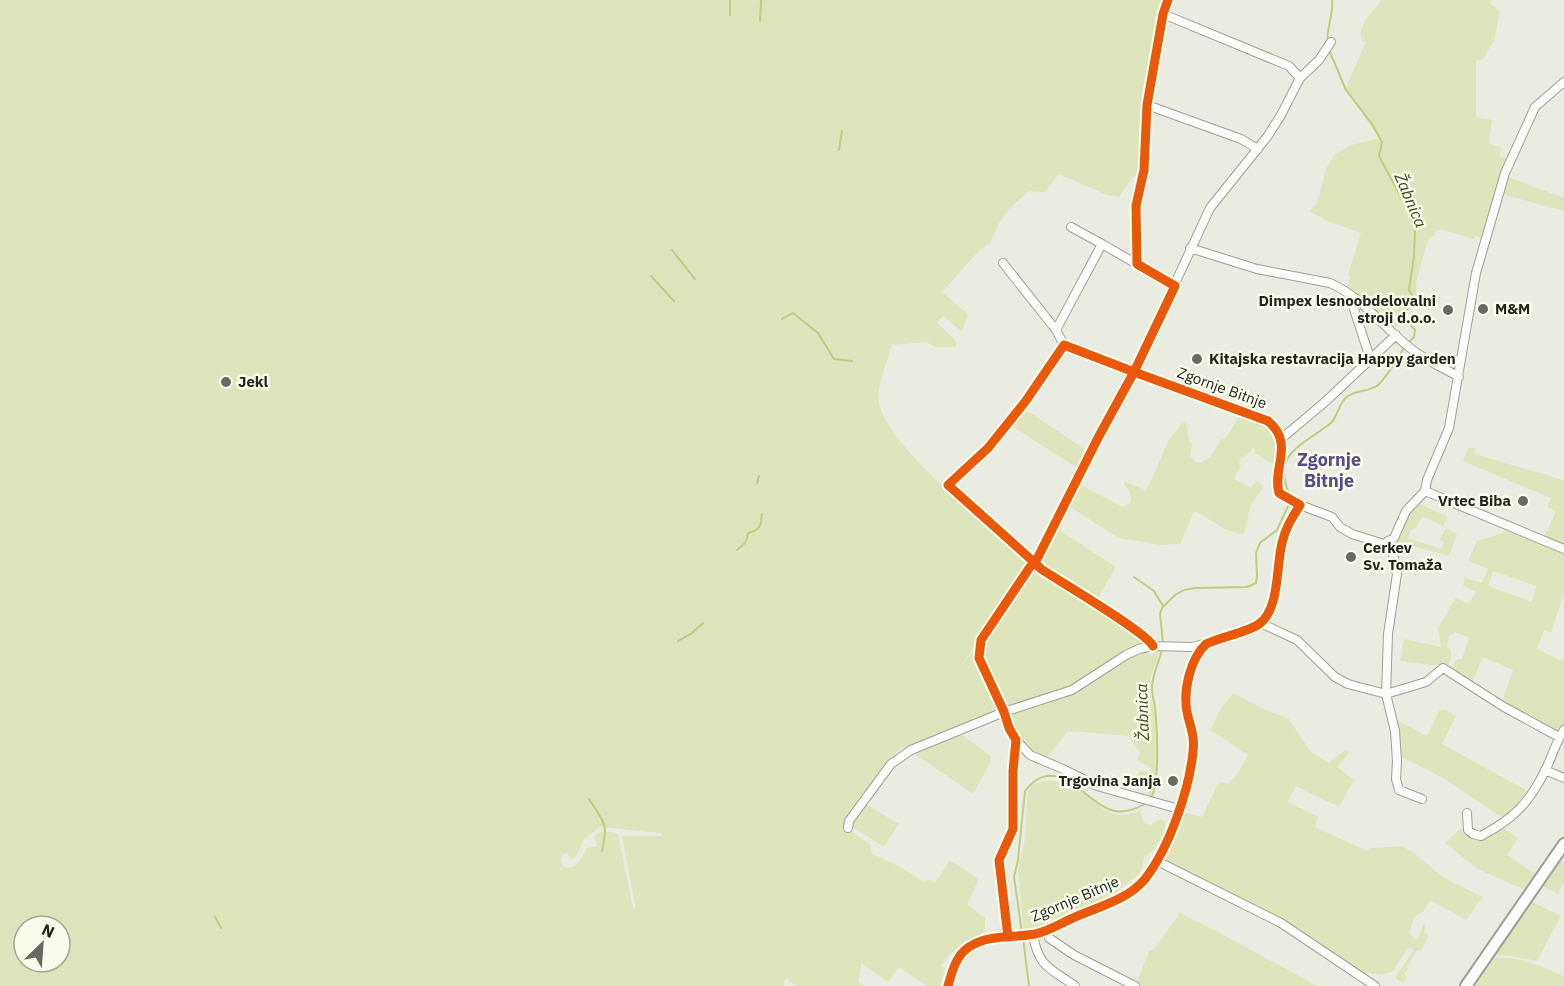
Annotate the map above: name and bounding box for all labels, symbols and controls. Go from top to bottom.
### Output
water label: Žabnica [1390,169,1431,230]
place label: Dimpex lesnoobdelovalni stroji d.o.o. [1258,291,1436,327]
place label: M&M [1495,299,1530,318]
marker: M&M [1476,302,1490,316]
marker: Dimpex lesnoobdelovalni stroji d.o.o. [1441,303,1455,317]
place label: Kitajska restavracija Happy garden [1209,349,1456,368]
marker: Kitajska restavracija Happy garden [1190,352,1204,366]
street label: Zgornje Bitnje [1175,363,1269,412]
place label: Jekl [238,372,268,391]
marker: Jekl [219,375,233,389]
district label: Zgornje Bitnje [1297,448,1361,492]
place label: Vrtec Biba [1438,491,1511,510]
marker: Vrtec Biba [1516,494,1530,508]
place label: Cerkev Sv. Tomaža [1363,538,1443,574]
marker: Cerkev Sv. Tomaža [1344,550,1358,564]
water label: Žabnica [1131,683,1153,742]
place label: Trgovina Janja [1058,771,1161,790]
marker: Trgovina Janja [1166,774,1180,788]
street label: Zgornje Bitnje [1028,871,1122,926]
north arrow [12,914,72,974]
text: N [39,919,58,942]

